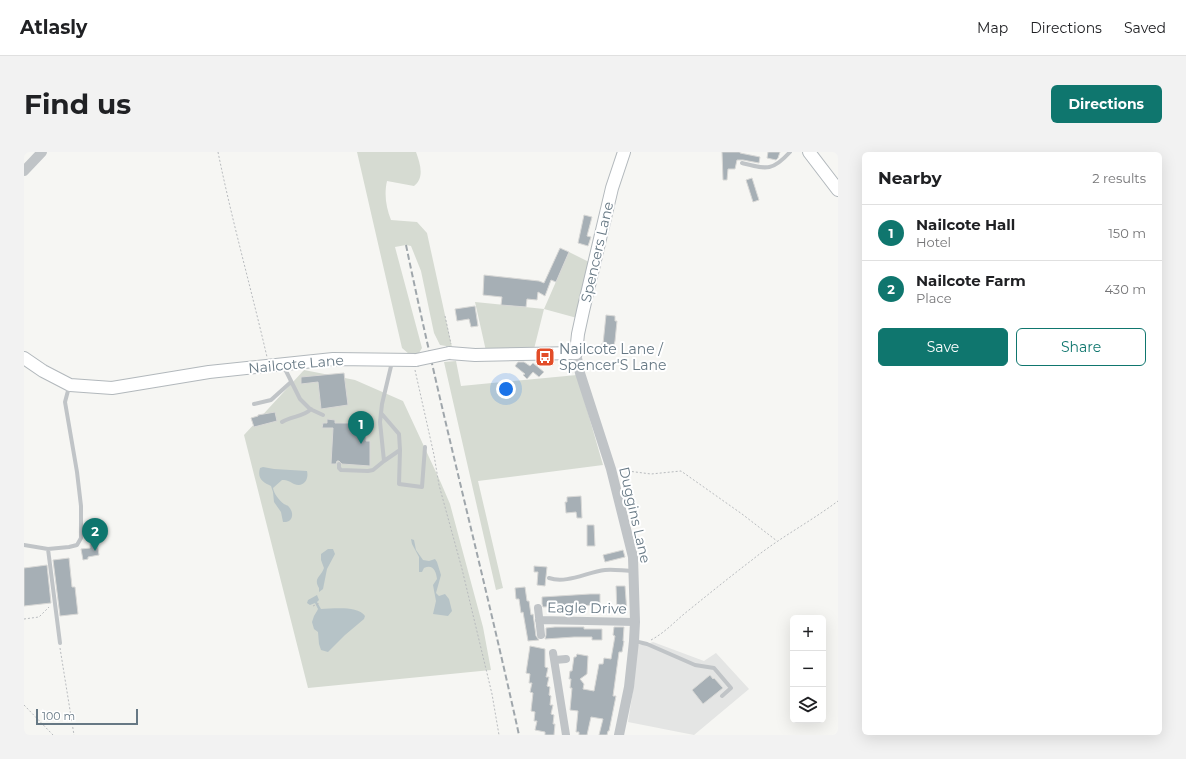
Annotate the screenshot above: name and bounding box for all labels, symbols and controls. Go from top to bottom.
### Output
text: Atlasly [20,16,87,39]
text: Map [977,19,1008,37]
text: Directions [1030,19,1102,37]
text: Saved [1124,19,1166,37]
button: Directions [1051,85,1162,123]
text: Find us [24,87,131,121]
text: Nearby [878,168,942,188]
text: 2 results [1092,170,1146,186]
street label: Spencers Lane [577,200,617,304]
text: Nailcote Hall [916,215,1015,234]
text: 1 [888,225,894,241]
text: 150 m [1108,225,1146,241]
text: Hotel [916,234,951,250]
text: Nailcote Farm [916,271,1026,290]
text: 2 [887,281,895,297]
text: 430 m [1104,281,1146,297]
text: Place [916,290,952,306]
button: Save [878,328,1008,366]
button: Share [1016,328,1146,366]
place label: Nailcote Lane / Spencer'S Lane [559,340,666,374]
bus stop icon: Nailcote Lane / Spencer'S Lane [534,346,556,368]
street label: Nailcote Lane [248,351,344,377]
your location [496,379,516,399]
pin: 1 [348,411,374,444]
street label: Duggins Lane [615,465,655,565]
pin: 2 [82,518,108,551]
street label: Eagle Drive [547,598,627,618]
map controls [790,615,826,723]
button: + [790,615,826,651]
button: − [790,651,826,687]
button: layers [790,687,826,723]
scale bar [36,707,138,726]
text: 100 m [42,709,75,723]

